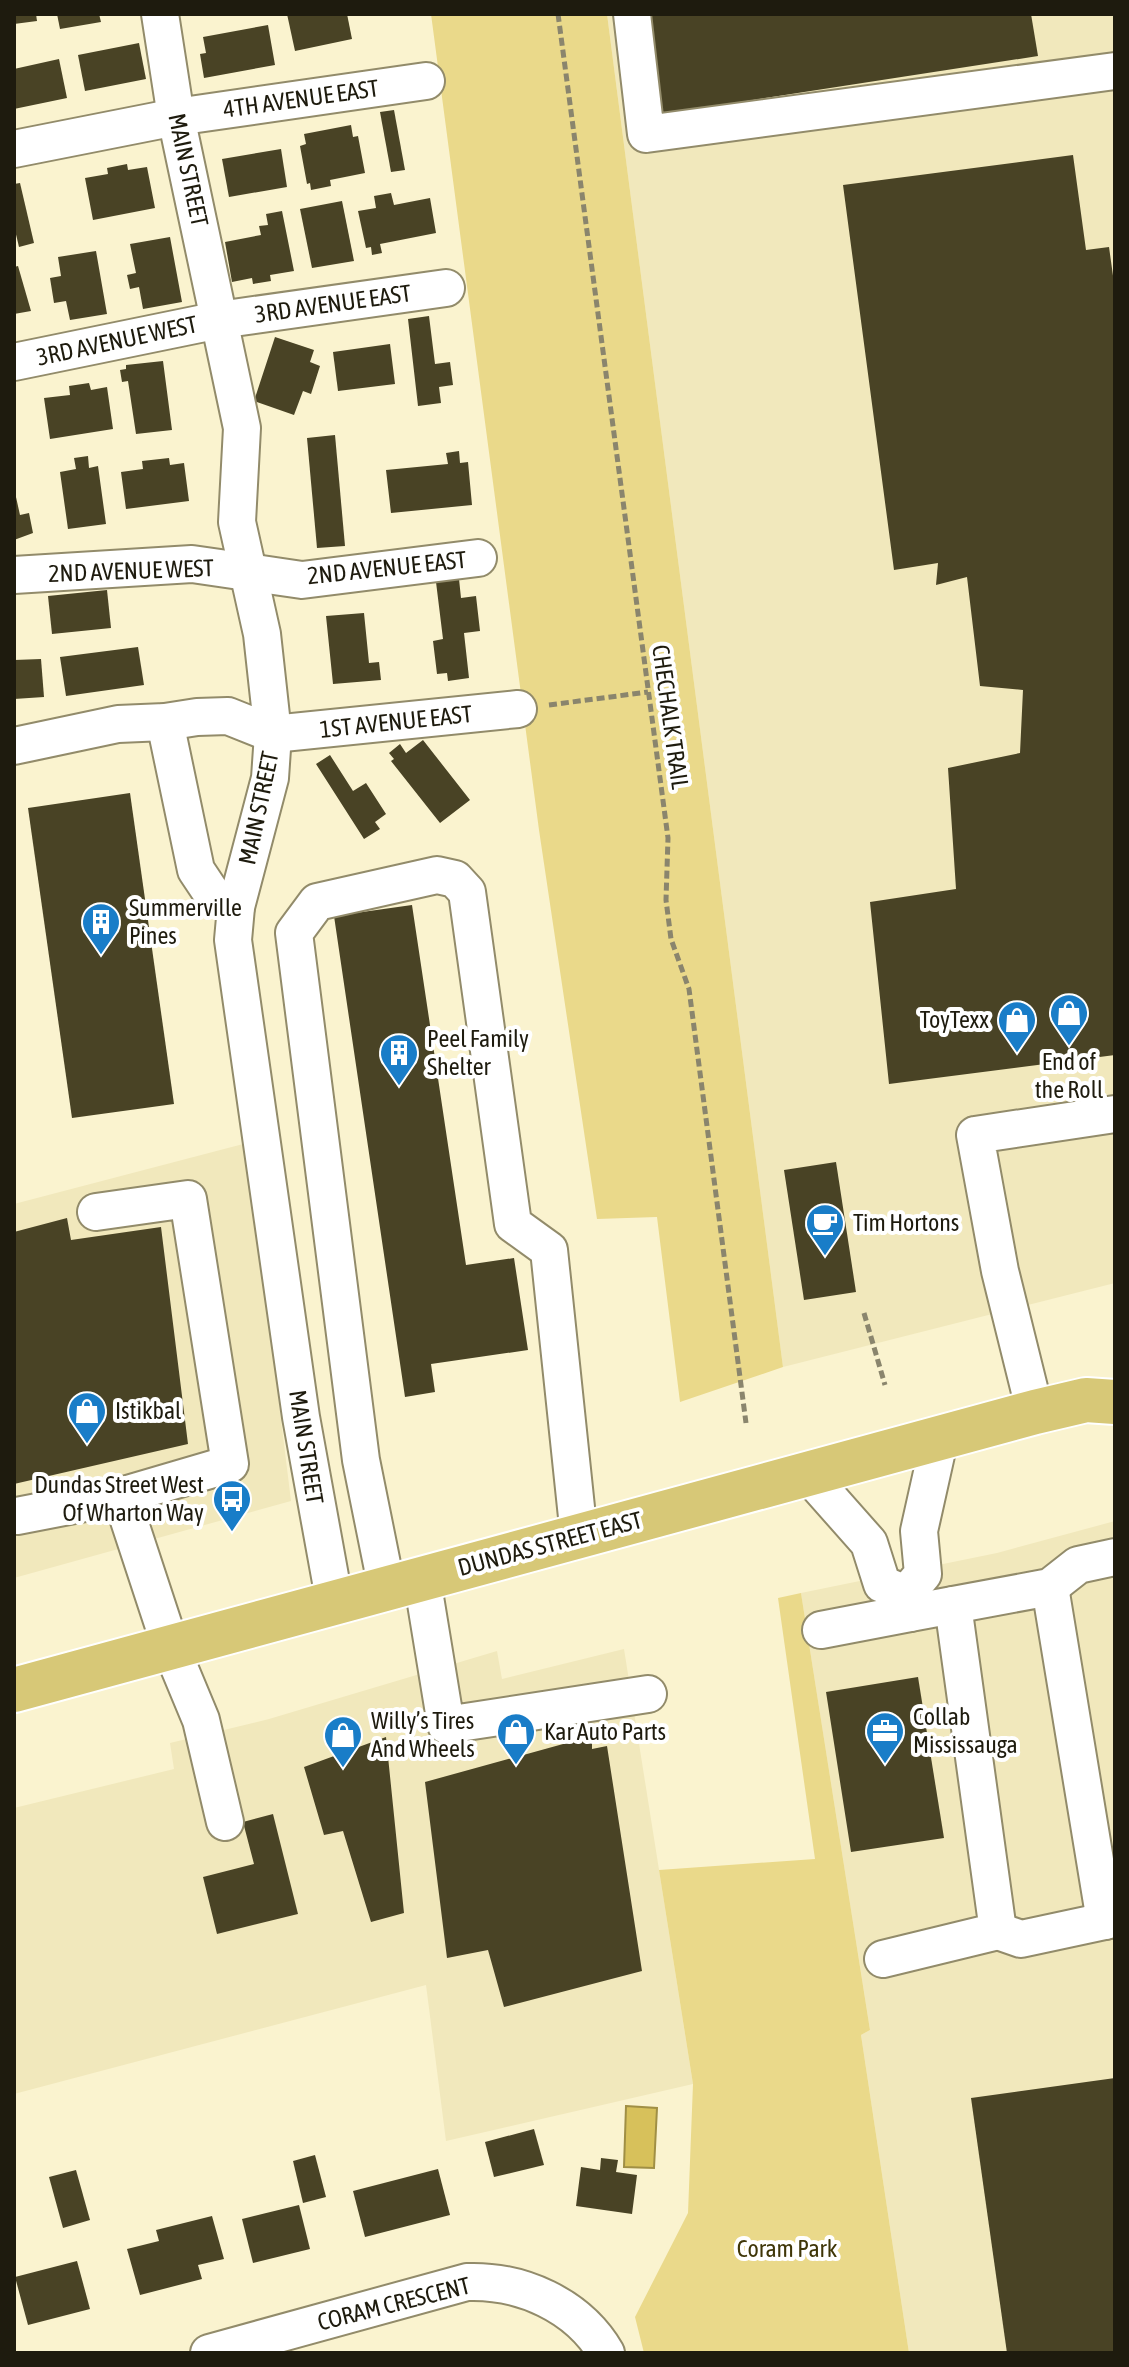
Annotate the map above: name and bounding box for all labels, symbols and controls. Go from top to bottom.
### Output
street label: 4TH AVENUE EAST [221,74,381,123]
street label: MAIN STREET [163,111,214,229]
street label: 3RD AVENUE EAST [253,279,413,328]
street label: 3RD AVENUE WEST [34,310,200,371]
street label: 2ND AVENUE EAST [306,546,468,589]
street label: 2ND AVENUE WEST [48,554,215,587]
street label: CHECHALK TRAIL [647,643,694,792]
street label: 1ST AVENUE EAST [319,700,474,743]
street label: MAIN STREET [233,748,284,867]
place label: Summerville Pines [129,894,242,949]
building icon: Summerville Pines [80,901,122,956]
shop icon: End of the Roll [1048,992,1090,1047]
shop icon: ToyTexx [996,999,1038,1054]
place label: ToyTexx [920,1006,989,1033]
place label: Peel Family Shelter [427,1025,529,1080]
building icon: Peel Family Shelter [378,1032,420,1087]
place label: End of the Roll [1035,1048,1104,1103]
cafe icon: Tim Hortons [804,1202,846,1257]
place label: Tim Hortons [853,1209,959,1236]
street label: MAIN STREET [284,1388,329,1506]
shop icon: Istikbal [66,1390,108,1445]
place label: Istikbal [115,1397,182,1424]
place label: Dundas Street West Of Wharton Way [34,1471,204,1526]
bus stop icon: Dundas Street West Of Wharton Way [211,1478,253,1533]
street label: DUNDAS STREET EAST [455,1506,645,1581]
place label: Collab Mississauga [913,1703,1018,1758]
place label: Willy’s Tires And Wheels [371,1707,475,1762]
office icon: Collab Mississauga [864,1710,906,1765]
shop icon: Kar Auto Parts [495,1711,537,1766]
shop icon: Willy’s Tires And Wheels [322,1714,364,1769]
place label: Kar Auto Parts [544,1718,666,1745]
park label: Coram Park [737,2235,838,2262]
street label: CORAM CRESCENT [315,2271,473,2336]

